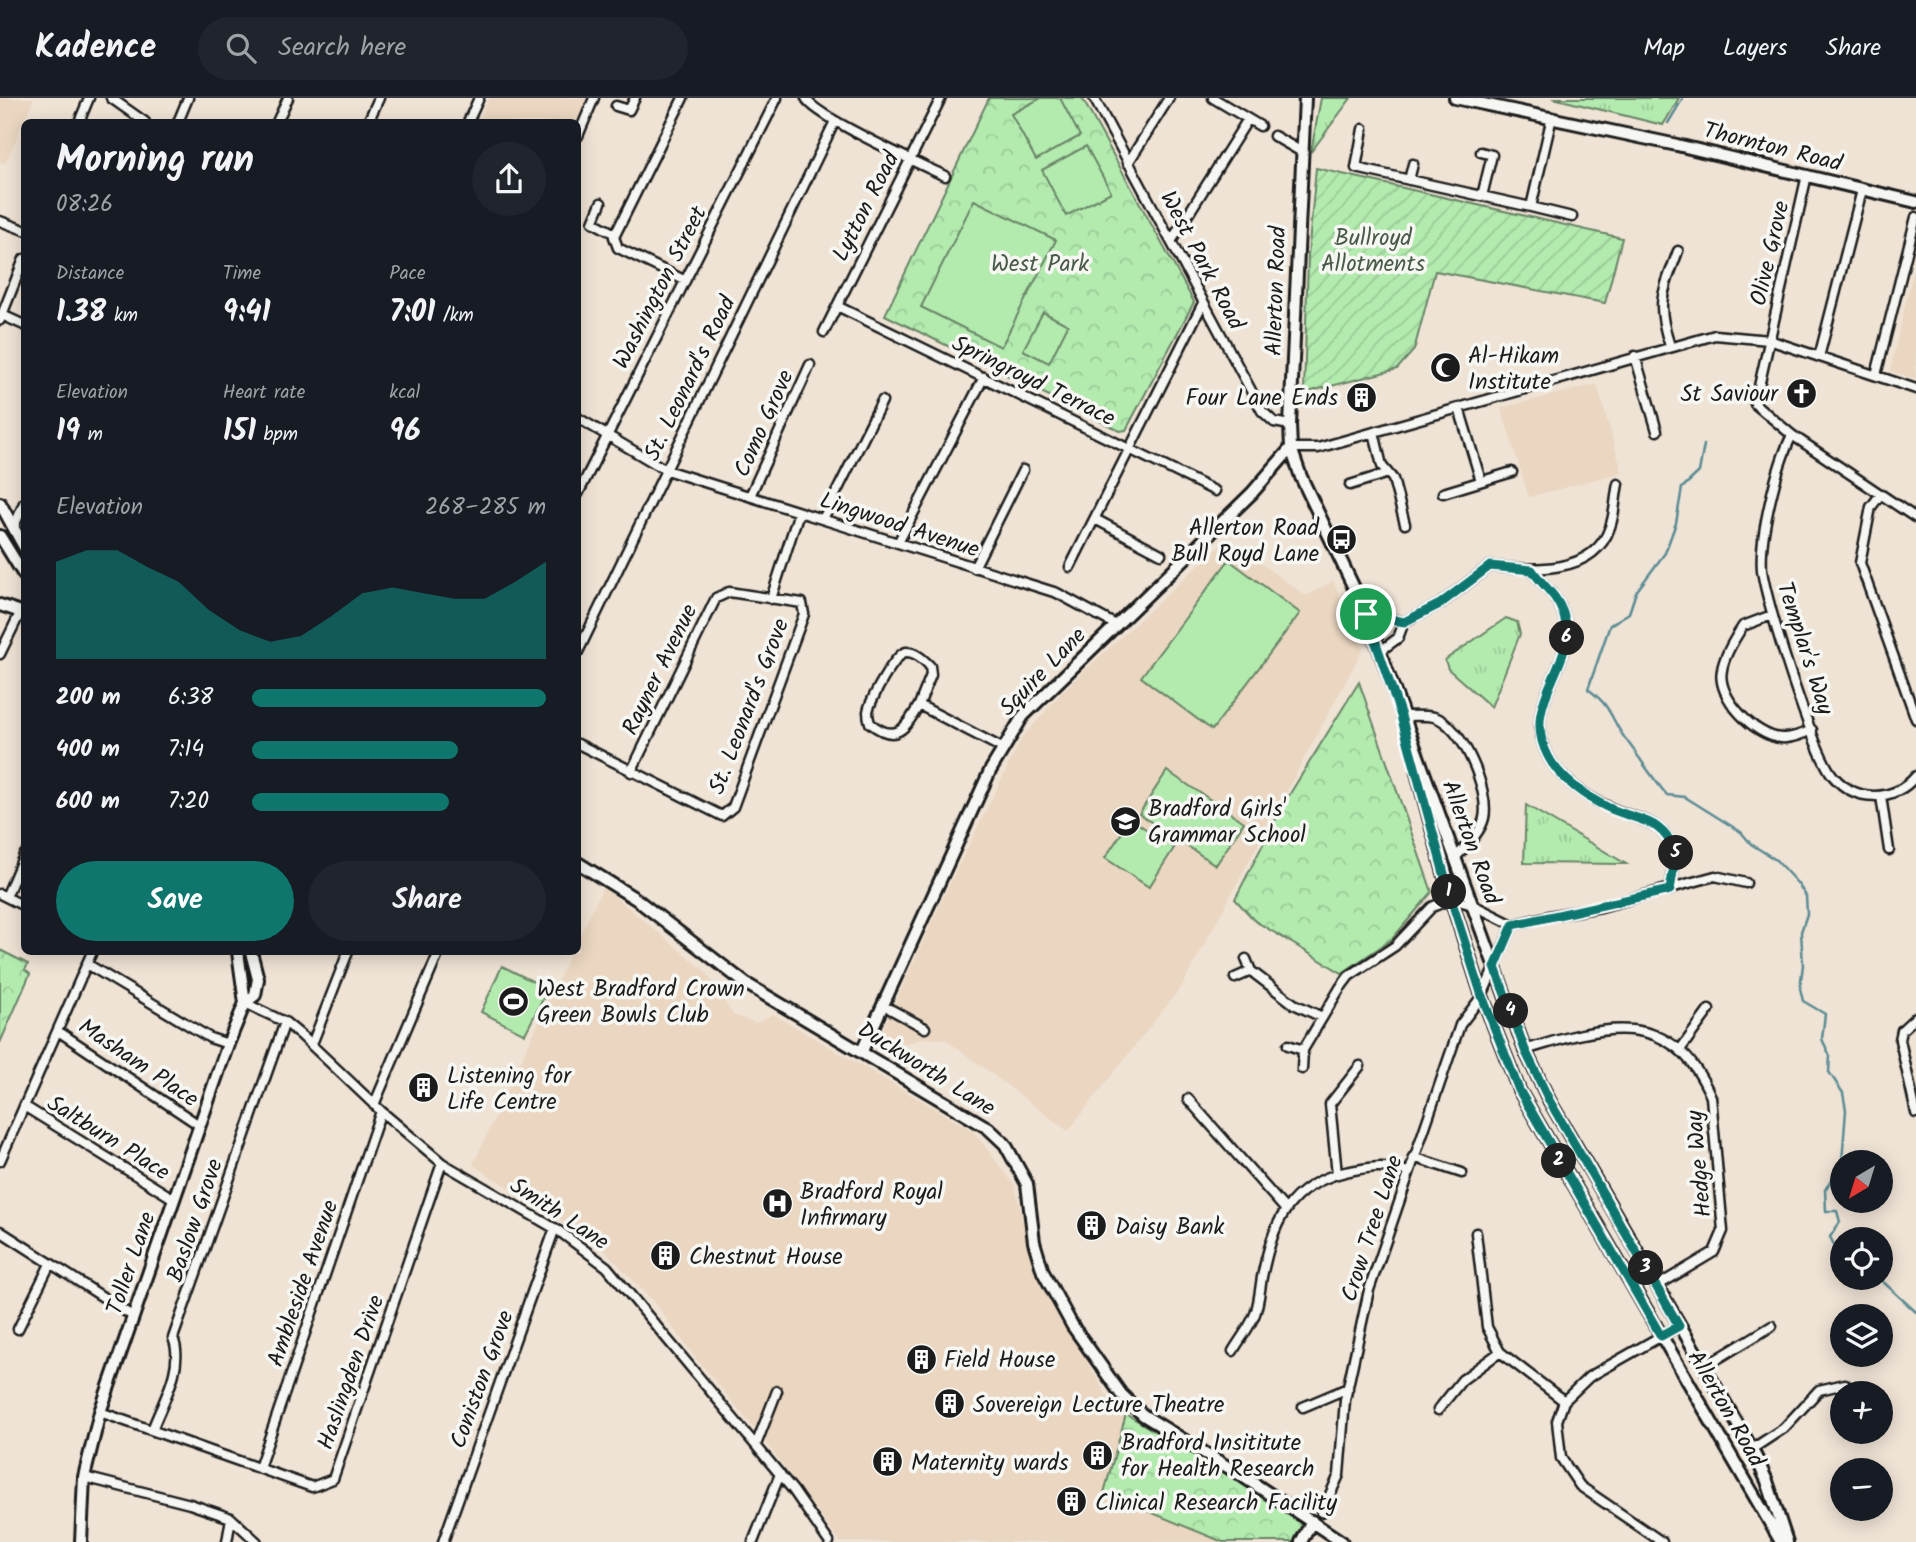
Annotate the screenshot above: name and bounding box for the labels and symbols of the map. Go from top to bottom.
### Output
street label: Thornton Road [1699,113,1846,183]
street label: Lytton Road [824,145,910,268]
street label: West Park Road [1149,185,1253,338]
street label: Olive Grove [1741,197,1800,309]
street label: Washington Street [604,199,718,376]
park label: Bullroyd Allotments [1321,221,1425,283]
street label: Allerton Road [1257,225,1297,357]
park label: West Park [991,247,1089,283]
street label: St. Leonard's Road [635,290,747,468]
street label: Springroyd Terrace [945,327,1121,437]
place label: Al-Hikam Institute [1468,339,1559,401]
mosque icon: Al-Hikam Institute [1428,351,1462,385]
street label: Como Grove [725,364,805,483]
church icon: St Saviour [1784,376,1818,410]
place label: St Saviour [1680,377,1779,413]
building icon: Four Lane Ends [1344,380,1378,414]
place label: Four Lane Ends [1185,381,1338,417]
street label: Lingwood Avenue [815,483,984,569]
place label: Allerton Road Bull Royd Lane [1172,511,1320,573]
bus stop icon: Allerton Road Bull Royd Lane [1325,523,1359,557]
street label: Templar's Way [1766,577,1843,720]
pin [1336,584,1396,644]
street label: Rayner Avenue [613,598,708,742]
street label: St. Leonard's Grove [700,614,800,800]
street label: Squire Lane [991,619,1096,725]
pin: 6 [1550,620,1584,656]
street label: Allerton Road [1431,775,1509,910]
place label: Bradford Girls' Grammar School [1148,792,1306,854]
school or university icon: Bradford Girls' Grammar School [1108,804,1142,838]
pin: 5 [1658,836,1694,870]
pin: 1 [1432,874,1466,910]
place label: West Bradford Crown Green Bowls Club [537,972,745,1034]
sports icon: West Bradford Crown Green Bowls Club [497,984,531,1018]
pin: 4 [1494,993,1528,1028]
street label: Masham Place [70,1010,206,1117]
street label: Duckworth Lane [850,1013,1002,1127]
place label: Listening for Life Centre [447,1059,572,1121]
building icon: Listening for Life Centre [407,1071,441,1105]
street label: Saltburn Place [39,1087,177,1191]
street label: Hedge Way [1677,1109,1723,1219]
pin: 2 [1542,1144,1576,1178]
north arrow [1830,1150,1894,1213]
street label: Crow Tree Lane [1332,1151,1414,1307]
street label: Baslow Grove [158,1154,234,1287]
street label: Smith Lane [502,1169,616,1260]
place label: Bradford Royal Infirmary [800,1175,943,1237]
hospital icon: Bradford Royal Infirmary [760,1187,794,1221]
street label: Ambleside Avenue [258,1195,349,1372]
street label: Toller Lane [97,1207,166,1320]
building icon: Daisy Bank [1075,1209,1109,1243]
place label: Daisy Bank [1115,1210,1225,1246]
building icon: Chestnut House [649,1239,683,1273]
place label: Chestnut House [689,1240,843,1276]
pin: 3 [1628,1250,1664,1286]
street label: Haslingden Drive [309,1290,395,1455]
street label: Coniston Grove [441,1306,525,1454]
building icon: Field House [904,1342,938,1376]
place label: Field House [944,1343,1055,1379]
street label: Allerton Road [1677,1344,1774,1475]
building icon: Sovereign Lecture Theatre [933,1387,967,1421]
place label: Sovereign Lecture Theatre [973,1388,1224,1424]
place label: Bradford Insititute for Health Research [1121,1426,1314,1488]
building icon: Bradford Insititute for Health Research [1081,1438,1115,1472]
building icon: Maternity wards [871,1445,905,1479]
place label: Maternity wards [911,1446,1069,1482]
building icon: Clinical Research Facility [1055,1485,1089,1519]
place label: Clinical Research Facility [1095,1486,1337,1522]

